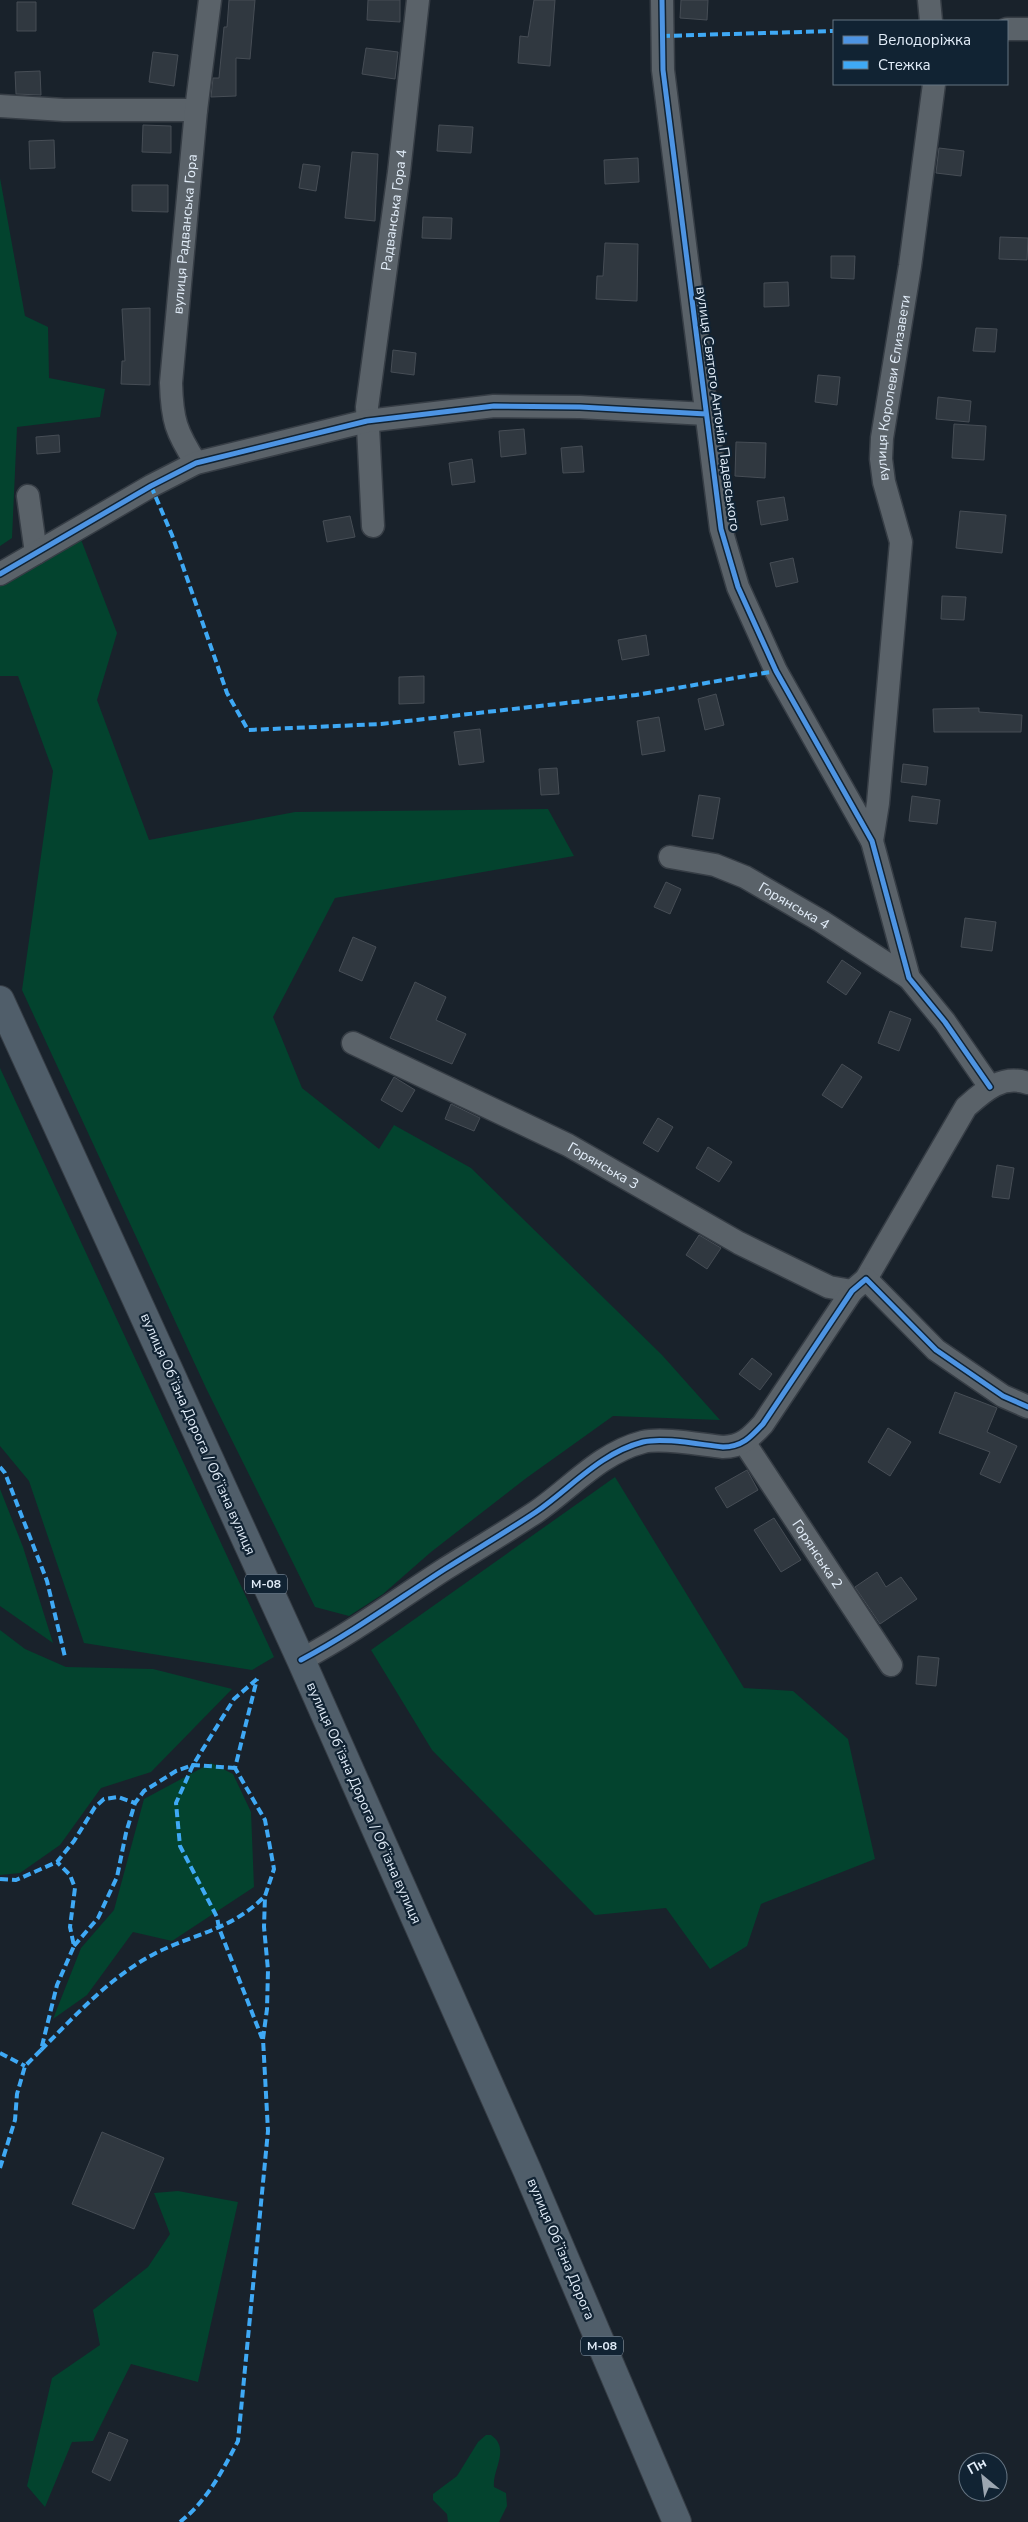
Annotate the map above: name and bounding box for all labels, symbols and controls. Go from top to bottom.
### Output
legend [833,20,1008,85]
text: Велодоріжка [878,30,971,50]
text: Стежка [878,55,931,75]
street label: Радванська Гора 4 [376,148,411,272]
street label: вулиця Радванська Гора [168,153,201,315]
street label: вулиця Святого Антонія Падевського [691,285,745,533]
street label: вулиця Королеви Єлизавети [872,293,915,482]
street label: Горянська 4 [755,878,833,934]
street label: Горянська 3 [565,1138,643,1193]
street label: вулиця Обʼїзна Дорога / Обʼїзна вулиця [136,1310,260,1558]
street label: Горянська 2 [788,1516,847,1592]
road number: М-08 [245,1575,287,1594]
street label: вулиця Обʼїзна Дорога / Обʼїзна вулиця [302,1679,426,1927]
street label: вулиця Обʼїзна Дорога [523,2175,599,2323]
road number: М-08 [581,2336,623,2356]
north arrow [958,2452,1008,2502]
text: Пн [964,2453,990,2479]

